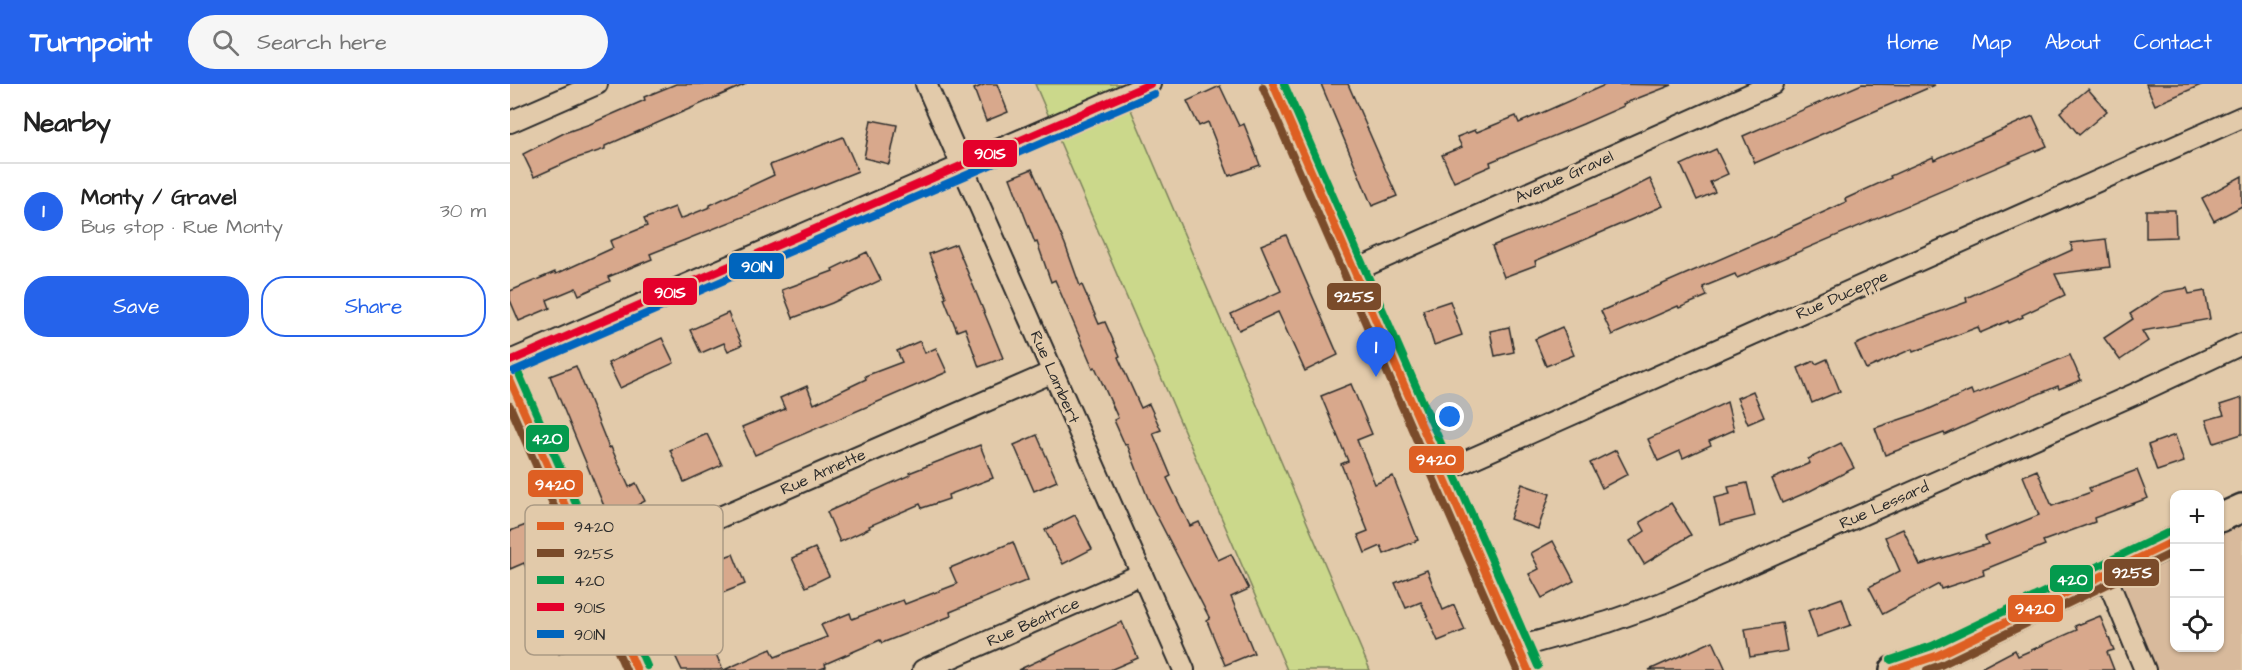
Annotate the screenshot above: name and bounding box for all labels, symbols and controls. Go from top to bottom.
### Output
search box [188,15,608,69]
text: Turnpoint [30,23,152,62]
icon: search [209,26,242,59]
text: Search here [257,27,387,58]
text: Home [1887,28,1939,57]
text: Map [1972,28,2012,57]
text: About [2045,28,2101,57]
text: Contact [2134,28,2212,57]
text: Nearby [24,105,111,141]
line badge: 901S [962,139,1018,168]
text: 901S [974,143,1006,165]
street label: Avenue Gravel [1511,145,1617,209]
text: Monty / Gravel [81,182,237,213]
text: 1 [42,197,45,225]
text: 30 m [440,197,486,225]
text: Bus stop · Rue Monty [81,213,283,241]
line badge: 901N [728,252,785,280]
text: 901N [741,256,773,278]
street label: Rue Duceppe [1793,265,1892,325]
button: Save [24,276,249,337]
button: Share [261,276,486,337]
line badge: 901S [642,277,698,306]
text: 901S [654,282,686,304]
line badge: 925S [1326,282,1382,311]
text: 925S [1334,286,1375,308]
street label: Rue Lambert [1025,327,1085,427]
pin: 1 [1356,328,1396,377]
your location [1435,402,1464,431]
line badge: 42O [525,424,570,453]
text: 42O [532,428,563,450]
street label: Rue Annette [777,443,869,501]
line badge: 942O [1408,445,1465,474]
text: 942O [1416,449,1456,471]
line badge: 942O [527,469,584,498]
text: 942O [535,474,575,496]
street label: Rue Lessard [1836,476,1932,534]
map controls [2170,490,2224,652]
button: + [2170,490,2224,544]
legend [525,505,723,655]
text: 942O [574,516,614,538]
text: 925S [574,543,614,565]
button: − [2170,544,2224,598]
line badge: 925S [2103,558,2160,587]
text: 925S [2112,562,2153,584]
line badge: 42O [2049,564,2094,593]
text: 42O [2057,569,2088,591]
text: 42O [574,570,605,592]
street label: Rue Béatrice [983,592,1083,652]
line badge: 942O [2007,594,2064,623]
text: 901S [574,597,606,619]
text: 942O [2015,598,2055,620]
button: locate [2170,598,2224,652]
text: 901N [574,624,605,646]

